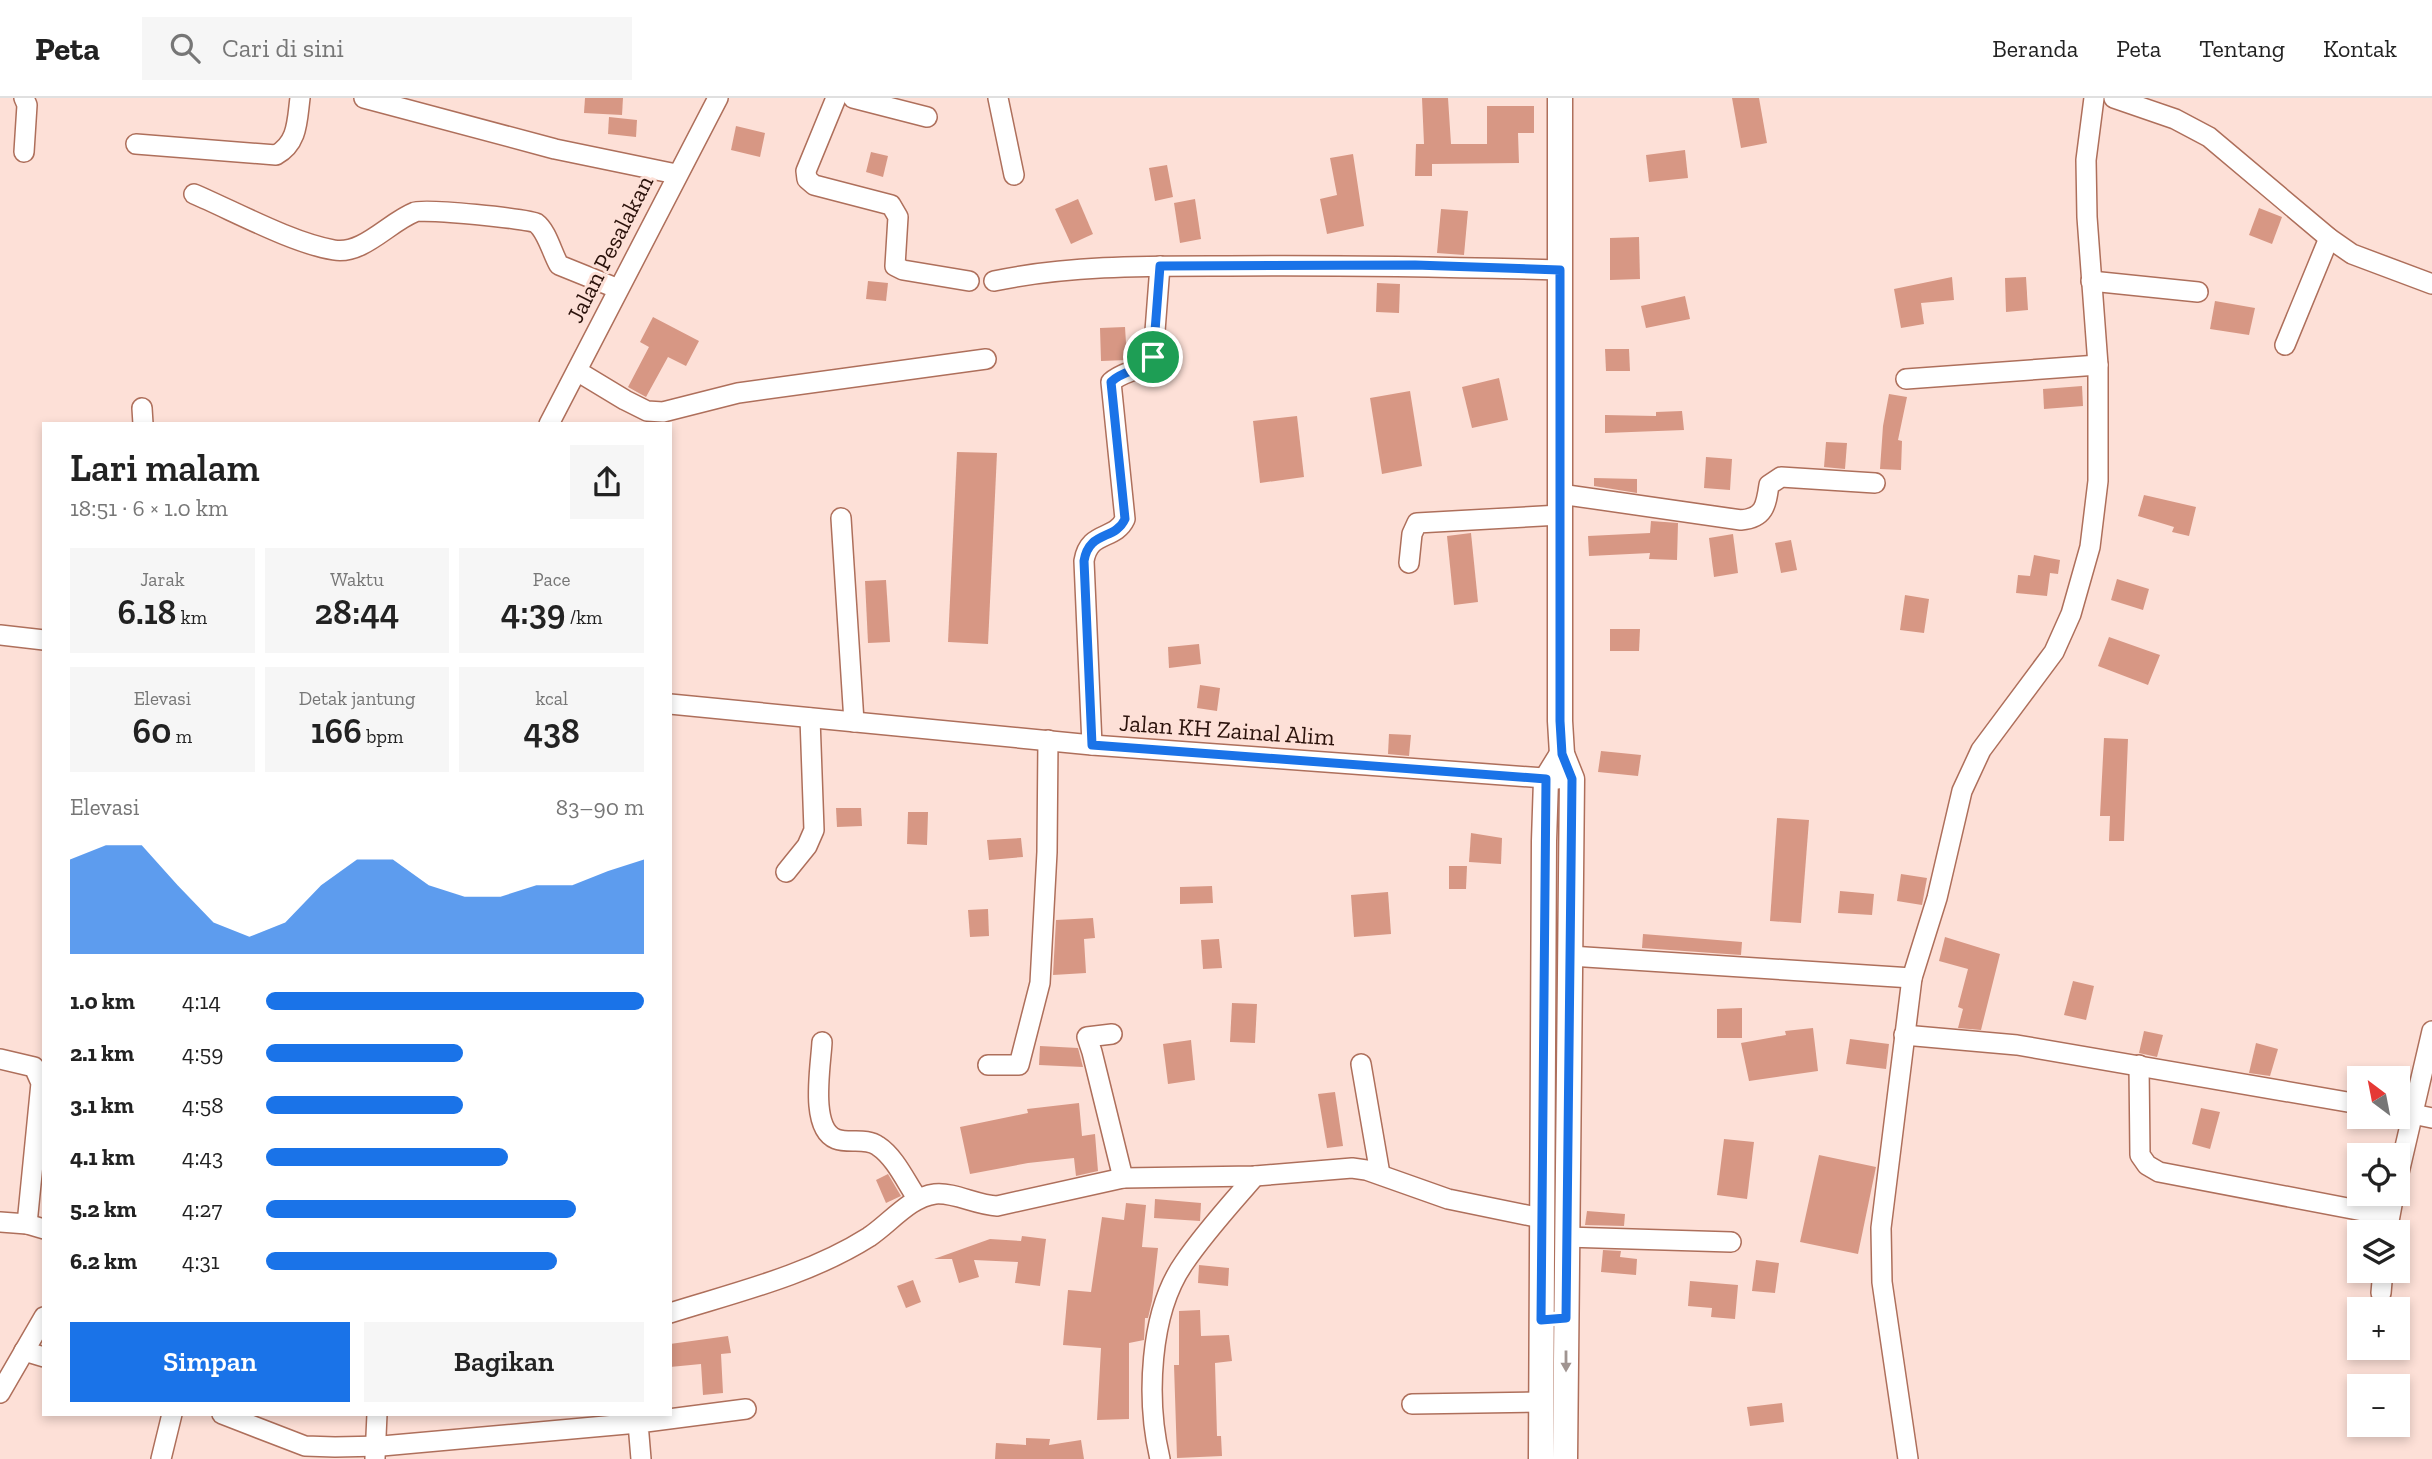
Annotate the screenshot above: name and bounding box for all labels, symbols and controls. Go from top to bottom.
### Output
search box [142,17,632,80]
text: Peta [35,29,100,68]
icon: search [166,29,204,67]
text: Cari di sini [222,32,344,64]
text: Beranda [1992,34,2078,63]
text: Peta [2116,34,2161,63]
text: Tentang [2199,34,2285,63]
text: Kontak [2323,34,2397,63]
street label: Jalan Pesalakan [560,170,659,327]
pin [1123,327,1183,387]
icon: arrive [1134,338,1172,376]
text: Lari malam [70,445,260,491]
button: share [570,445,644,519]
text: 18:51 · 6 × 1.0 km [70,494,228,522]
text: Jarak [140,568,185,591]
text: Waktu [330,568,384,591]
text: Pace [533,568,571,591]
text: 6.18 [118,591,176,633]
text: 28:44 [315,591,399,633]
text: 4:39 [501,591,565,633]
text: km [176,606,207,629]
text: /km [565,606,603,629]
text: Elevasi [134,687,191,710]
text: Detak jantung [299,687,415,710]
text: kcal [535,687,568,710]
street label: Jalan KH Zainal Alim [1118,708,1336,752]
text: 60 [133,710,171,752]
text: 166 [311,710,362,752]
text: 438 [523,710,580,752]
text: m [171,725,192,748]
text: bpm [362,725,403,748]
text: Elevasi [70,793,139,821]
text: 83–90 m [556,793,644,821]
text: 1.0 km [70,987,135,1015]
text: 4:14 [182,987,221,1015]
text: 2.1 km [70,1039,134,1067]
text: 4:59 [182,1039,224,1067]
north arrow [2347,1066,2410,1129]
map controls [2347,1066,2410,1437]
text: 3.1 km [70,1091,134,1119]
text: 4:58 [182,1091,224,1119]
text: 4.1 km [70,1143,135,1171]
text: 4:43 [182,1143,223,1171]
button: locate [2347,1143,2410,1206]
text: 5.2 km [70,1195,137,1223]
text: 4:27 [182,1195,222,1223]
button: layers [2347,1220,2410,1283]
text: 6.2 km [70,1247,137,1275]
text: 4:31 [182,1247,220,1275]
button: + [2347,1297,2410,1360]
button: Simpan [70,1322,350,1402]
button: Bagikan [364,1322,644,1402]
one-way arrow [1560,1351,1572,1373]
button: − [2347,1374,2410,1437]

